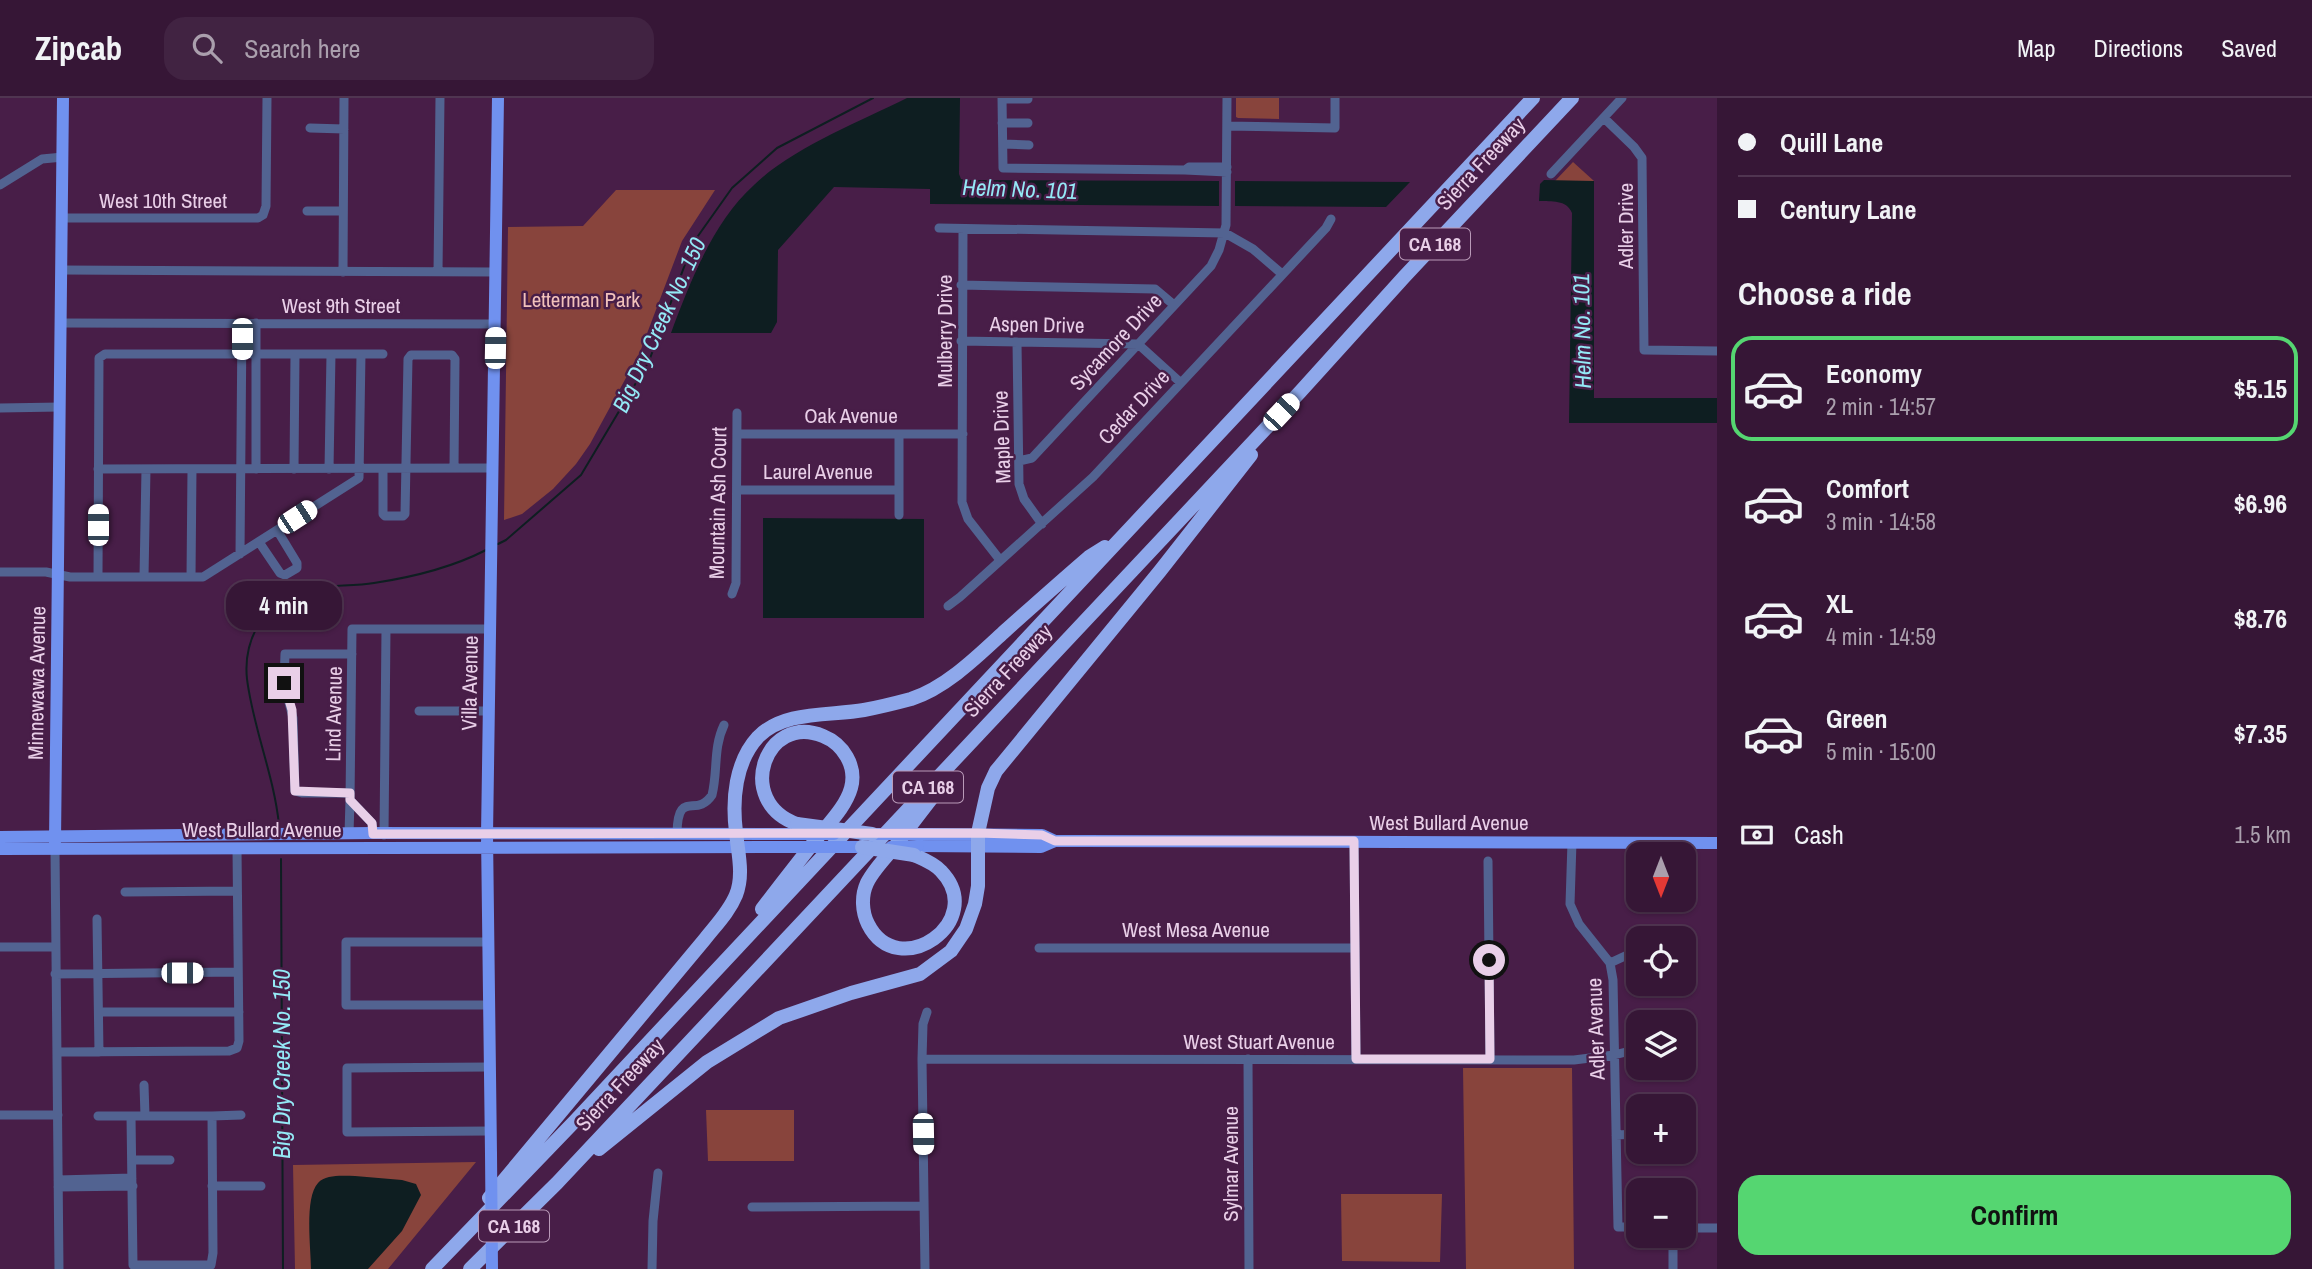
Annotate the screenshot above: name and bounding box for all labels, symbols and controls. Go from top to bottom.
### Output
search box [164,17,654,80]
text: Zipcab [35,26,122,70]
icon: search [188,29,226,67]
text: Search here [244,31,360,66]
text: Map [2017,32,2055,64]
text: Directions [2093,32,2183,64]
text: Saved [2221,32,2277,64]
street label: Sierra Freeway [1430,110,1532,217]
text: Quill Lane [1780,125,1883,160]
water label: Helm No. 101 [962,171,1078,206]
street label: Adler Drive [1611,183,1640,270]
street label: West 10th Street [99,186,227,215]
text: Century Lane [1780,192,1916,227]
road number: CA 168 [1400,228,1470,260]
water label: Big Dry Creek No. 150 [604,232,713,417]
text: Choose a ride [1738,272,1912,315]
water label: Helm No. 101 [1565,273,1598,389]
street label: Mulberry Drive [930,275,959,387]
park label: Letterman Park [522,285,640,314]
street label: Sycamore Drive [1063,287,1168,397]
street label: West 9th Street [282,291,400,320]
street label: Aspen Drive [988,309,1085,340]
car [232,318,253,360]
car [485,327,506,369]
text: Economy [1826,356,1922,391]
icon: car [1742,357,1805,420]
street label: Cedar Drive [1091,363,1176,450]
text: $5.15 [2234,371,2287,406]
car [1259,389,1304,435]
street label: Maple Drive [985,390,1018,484]
text: 2 min · 14:57 [1826,391,1936,422]
street label: Oak Avenue [804,401,898,430]
street label: Mountain Ash Court [702,426,733,579]
street label: Laurel Avenue [763,457,873,486]
text: Comfort [1826,471,1909,506]
icon: car [1742,472,1805,535]
text: $6.96 [2234,486,2287,521]
car [274,497,321,537]
car [88,504,109,546]
text: 3 min · 14:58 [1826,506,1936,537]
callout: 4 min [226,582,342,630]
text: XL [1826,586,1853,621]
icon: car [1742,587,1805,650]
text: 4 min [259,590,309,621]
text: $8.76 [2234,601,2287,636]
street label: Minnewawa Avenue [21,606,52,760]
street label: Sierra Freeway [957,617,1059,724]
text: 4 min · 14:59 [1826,621,1936,652]
street label: Villa Avenue [454,635,485,731]
street label: Lind Avenue [318,666,349,762]
route end [268,667,300,699]
text: Green [1826,701,1888,736]
icon: car [1742,702,1805,765]
text: $7.35 [2234,716,2287,751]
text: 5 min · 15:00 [1826,736,1936,767]
road number: CA 168 [893,772,963,802]
street label: West Bullard Avenue [1369,808,1529,837]
street label: West Bullard Avenue [182,815,342,844]
icon: cash [1738,816,1776,854]
text: Cash [1794,817,1844,852]
text: 1.5 km [2234,819,2291,850]
north arrow [1626,842,1696,912]
map controls [1626,842,1696,1248]
street label: West Mesa Avenue [1122,915,1270,944]
button: locate [1626,926,1696,996]
route start [1473,944,1505,976]
car [162,963,204,984]
water label: Big Dry Creek No. 150 [266,969,297,1159]
street label: Adler Avenue [1579,977,1612,1082]
button: layers [1626,1010,1696,1080]
street label: West Stuart Avenue [1183,1027,1335,1056]
street label: Sierra Freeway [569,1031,671,1138]
button: + [1626,1094,1696,1164]
street label: Sylmar Avenue [1216,1106,1245,1222]
car [913,1113,934,1155]
button: Confirm [1738,1175,2291,1255]
button: − [1626,1178,1696,1248]
road number: CA 168 [479,1210,549,1242]

